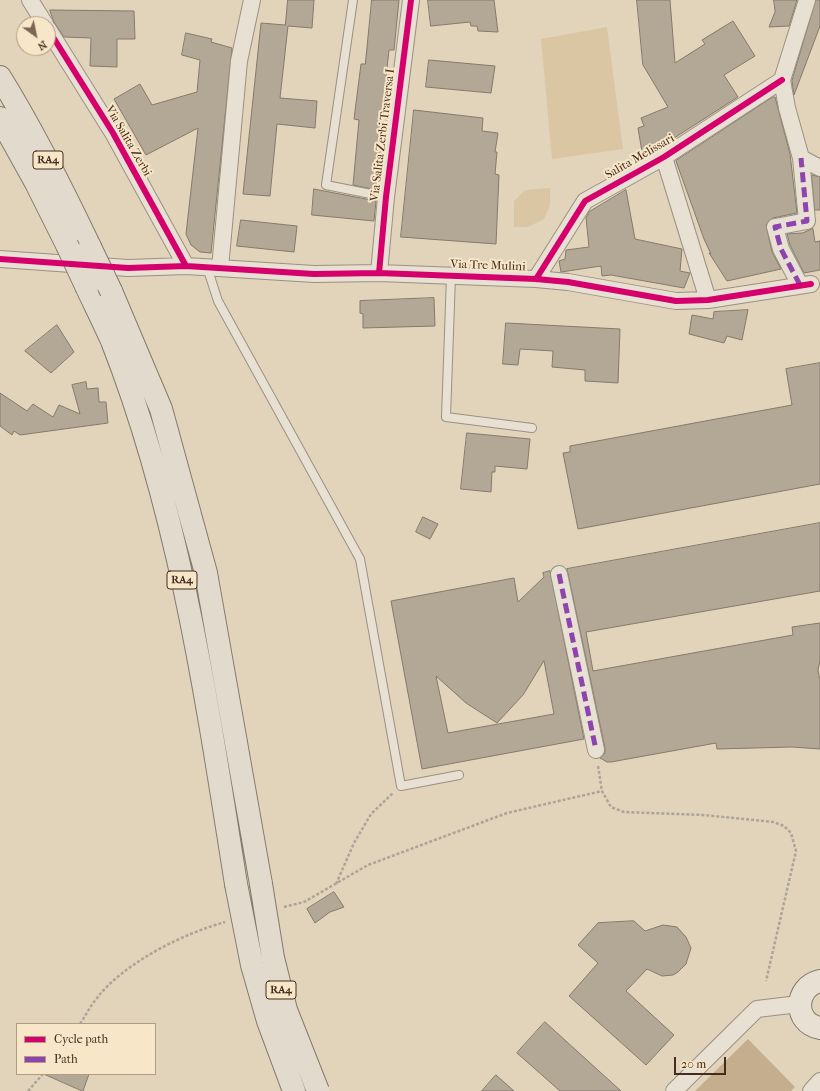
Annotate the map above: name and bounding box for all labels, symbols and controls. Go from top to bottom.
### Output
north arrow [16,16,56,56]
text: N [35,38,49,53]
street label: Via Salita Zerbi Traversa I [368,68,398,202]
street label: Via Salita Zerbi [102,103,154,179]
street label: Salita Melissari [603,131,677,183]
road number: RA4 [33,151,63,169]
street label: Via Tre Mulini [450,257,526,275]
road number: RA4 [167,571,197,589]
road number: RA4 [266,981,296,999]
legend [16,1023,156,1075]
text: Cycle path [54,1032,108,1046]
scale bar [676,1049,728,1075]
text: Path [54,1052,78,1066]
text: 20 m [681,1057,706,1071]

